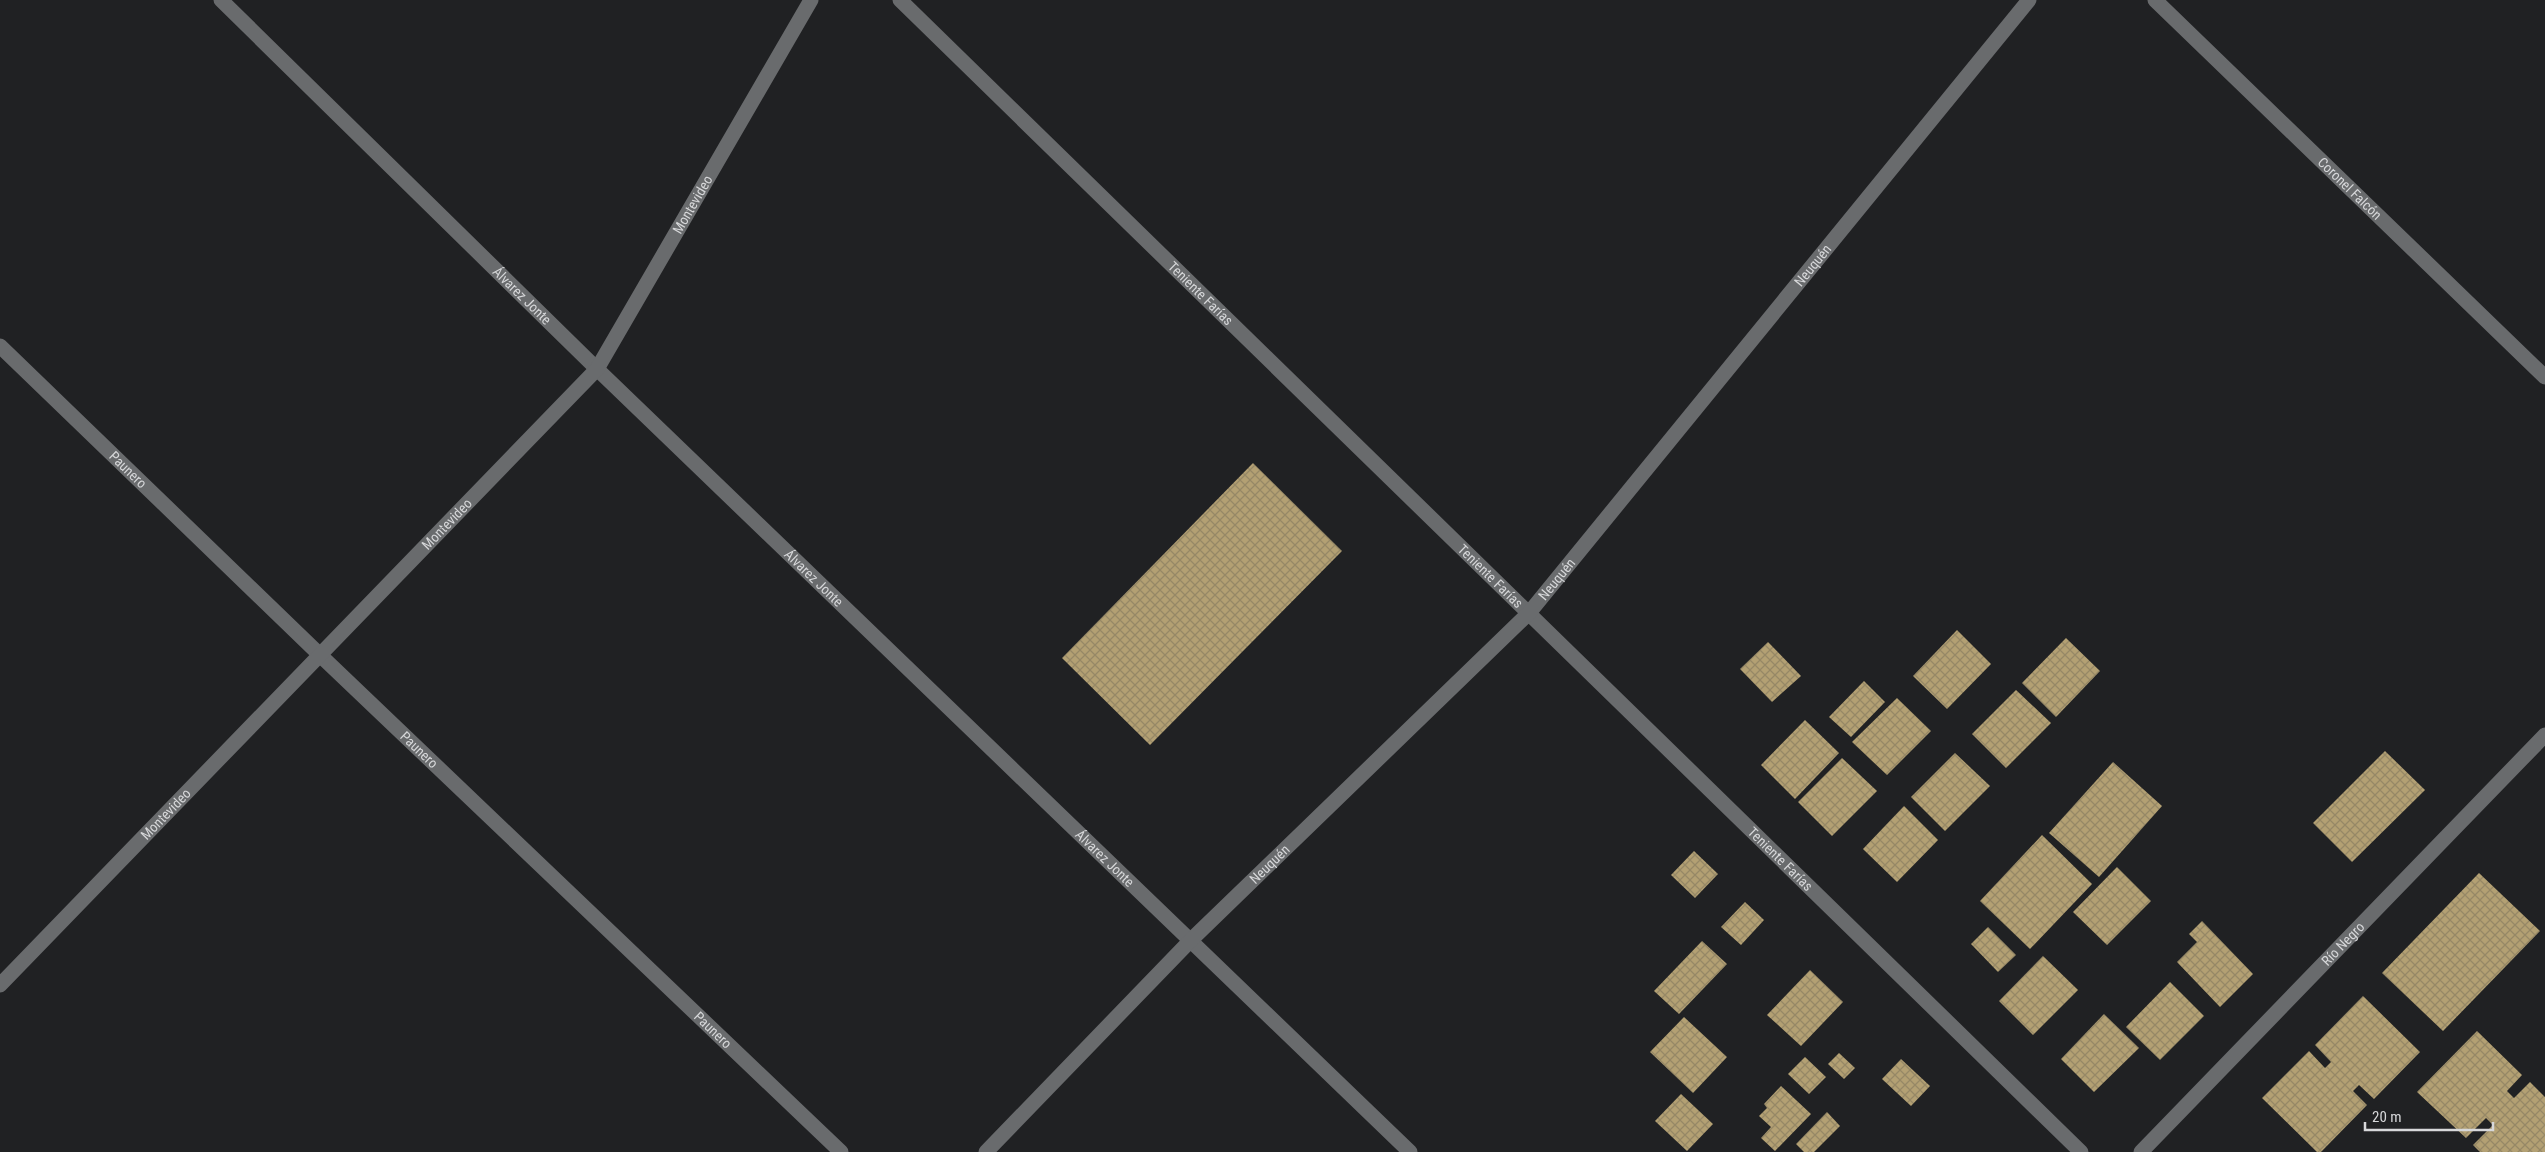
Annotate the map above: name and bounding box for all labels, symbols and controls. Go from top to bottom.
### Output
street label: Coronel Falcón [2315,154,2385,223]
street label: Montevideo [669,172,716,237]
street label: Neuquén [1791,241,1834,289]
street label: Teniente Farías [1165,258,1236,328]
street label: Álvarez Jonte [490,263,555,328]
street label: Paunero [106,448,150,491]
street label: Montevideo [419,495,475,553]
street label: Teniente Farías [1455,541,1526,611]
street label: Álvarez Jonte [781,545,847,610]
street label: Neuquén [1535,555,1578,603]
street label: Paunero [397,728,441,771]
street label: Montevideo [137,785,194,843]
street label: Teniente Farías [1745,824,1816,894]
street label: Álvarez Jonte [1072,826,1138,890]
street label: Neuquén [1246,841,1293,887]
street label: Río Negro [2318,919,2367,969]
street label: Paunero [691,1008,735,1051]
scale bar [2365,1100,2492,1132]
text: 20 m [2372,1108,2402,1126]

